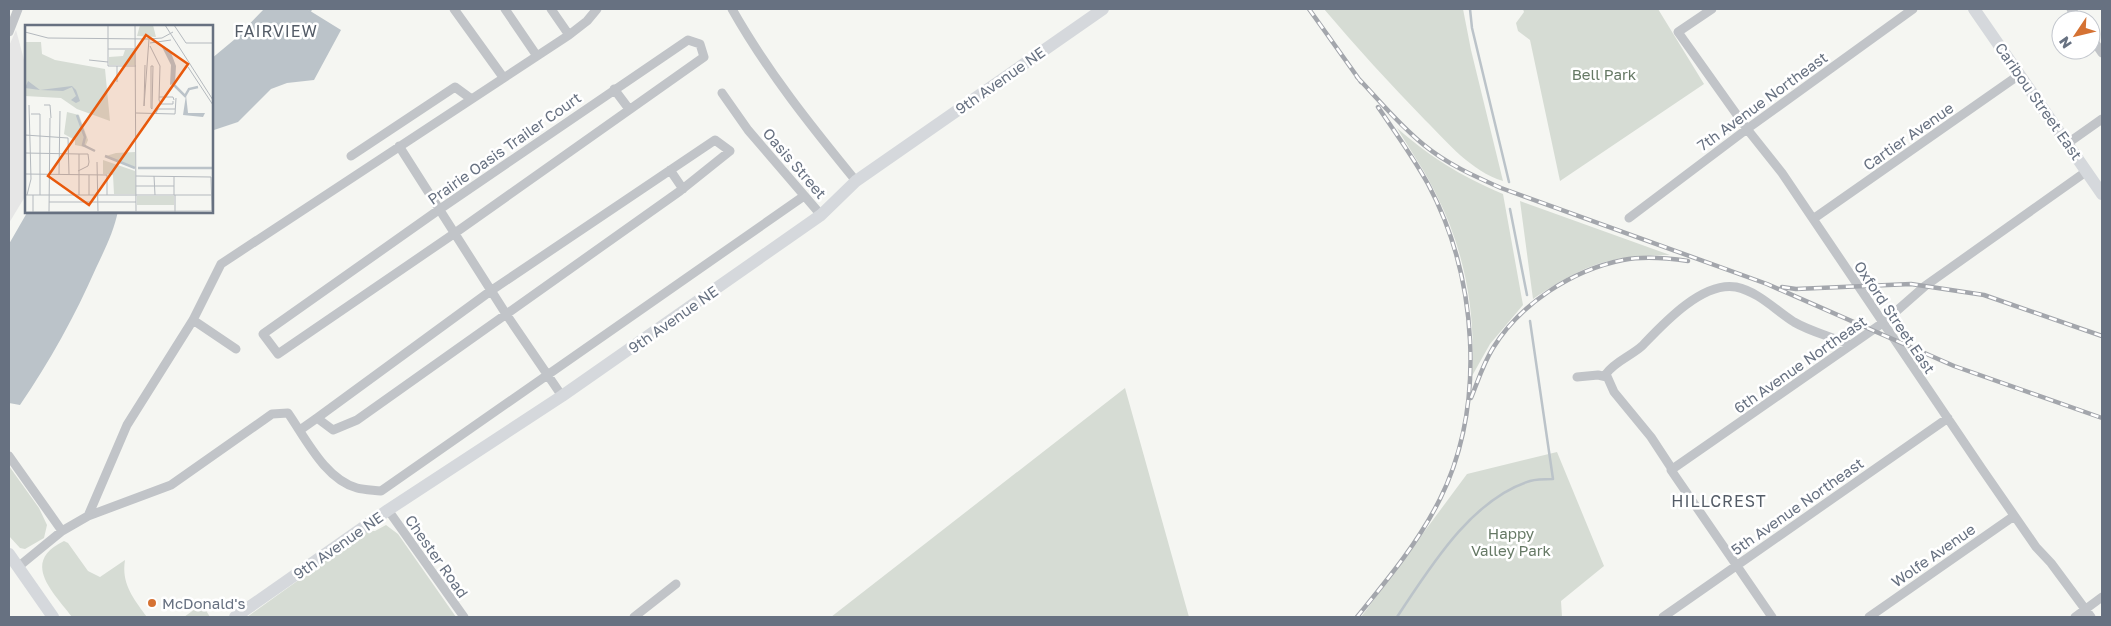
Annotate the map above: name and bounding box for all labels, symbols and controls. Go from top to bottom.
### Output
north arrow [2051,10,2101,60]
district label: FAIRVIEW [234,21,318,41]
inset map [25,25,212,212]
text: N [2055,34,2075,52]
street label: Caribou Street East [1992,39,2086,163]
street label: 9th Avenue NE [952,42,1048,118]
street label: 7th Avenue Northeast [1693,48,1831,154]
park label: Bell Park [1572,65,1637,83]
street label: Prairie Oasis Trailer Court [424,88,584,208]
street label: Cartier Avenue [1859,98,1957,174]
street label: Oasis Street [759,124,831,202]
street label: Oxford Street East [1851,257,1939,377]
street label: 9th Avenue NE [625,281,721,357]
street label: 6th Avenue Northeast [1730,311,1870,417]
street label: 5th Avenue Northeast [1727,454,1867,558]
district label: HILLCREST [1671,491,1767,511]
street label: 9th Avenue NE [290,507,386,583]
street label: Chester Road [402,511,472,601]
street label: Wolfe Avenue [1888,519,1979,590]
park label: Happy Valley Park [1471,524,1552,559]
place label: McDonald's [162,594,245,612]
marker: McDonald's [146,597,158,609]

